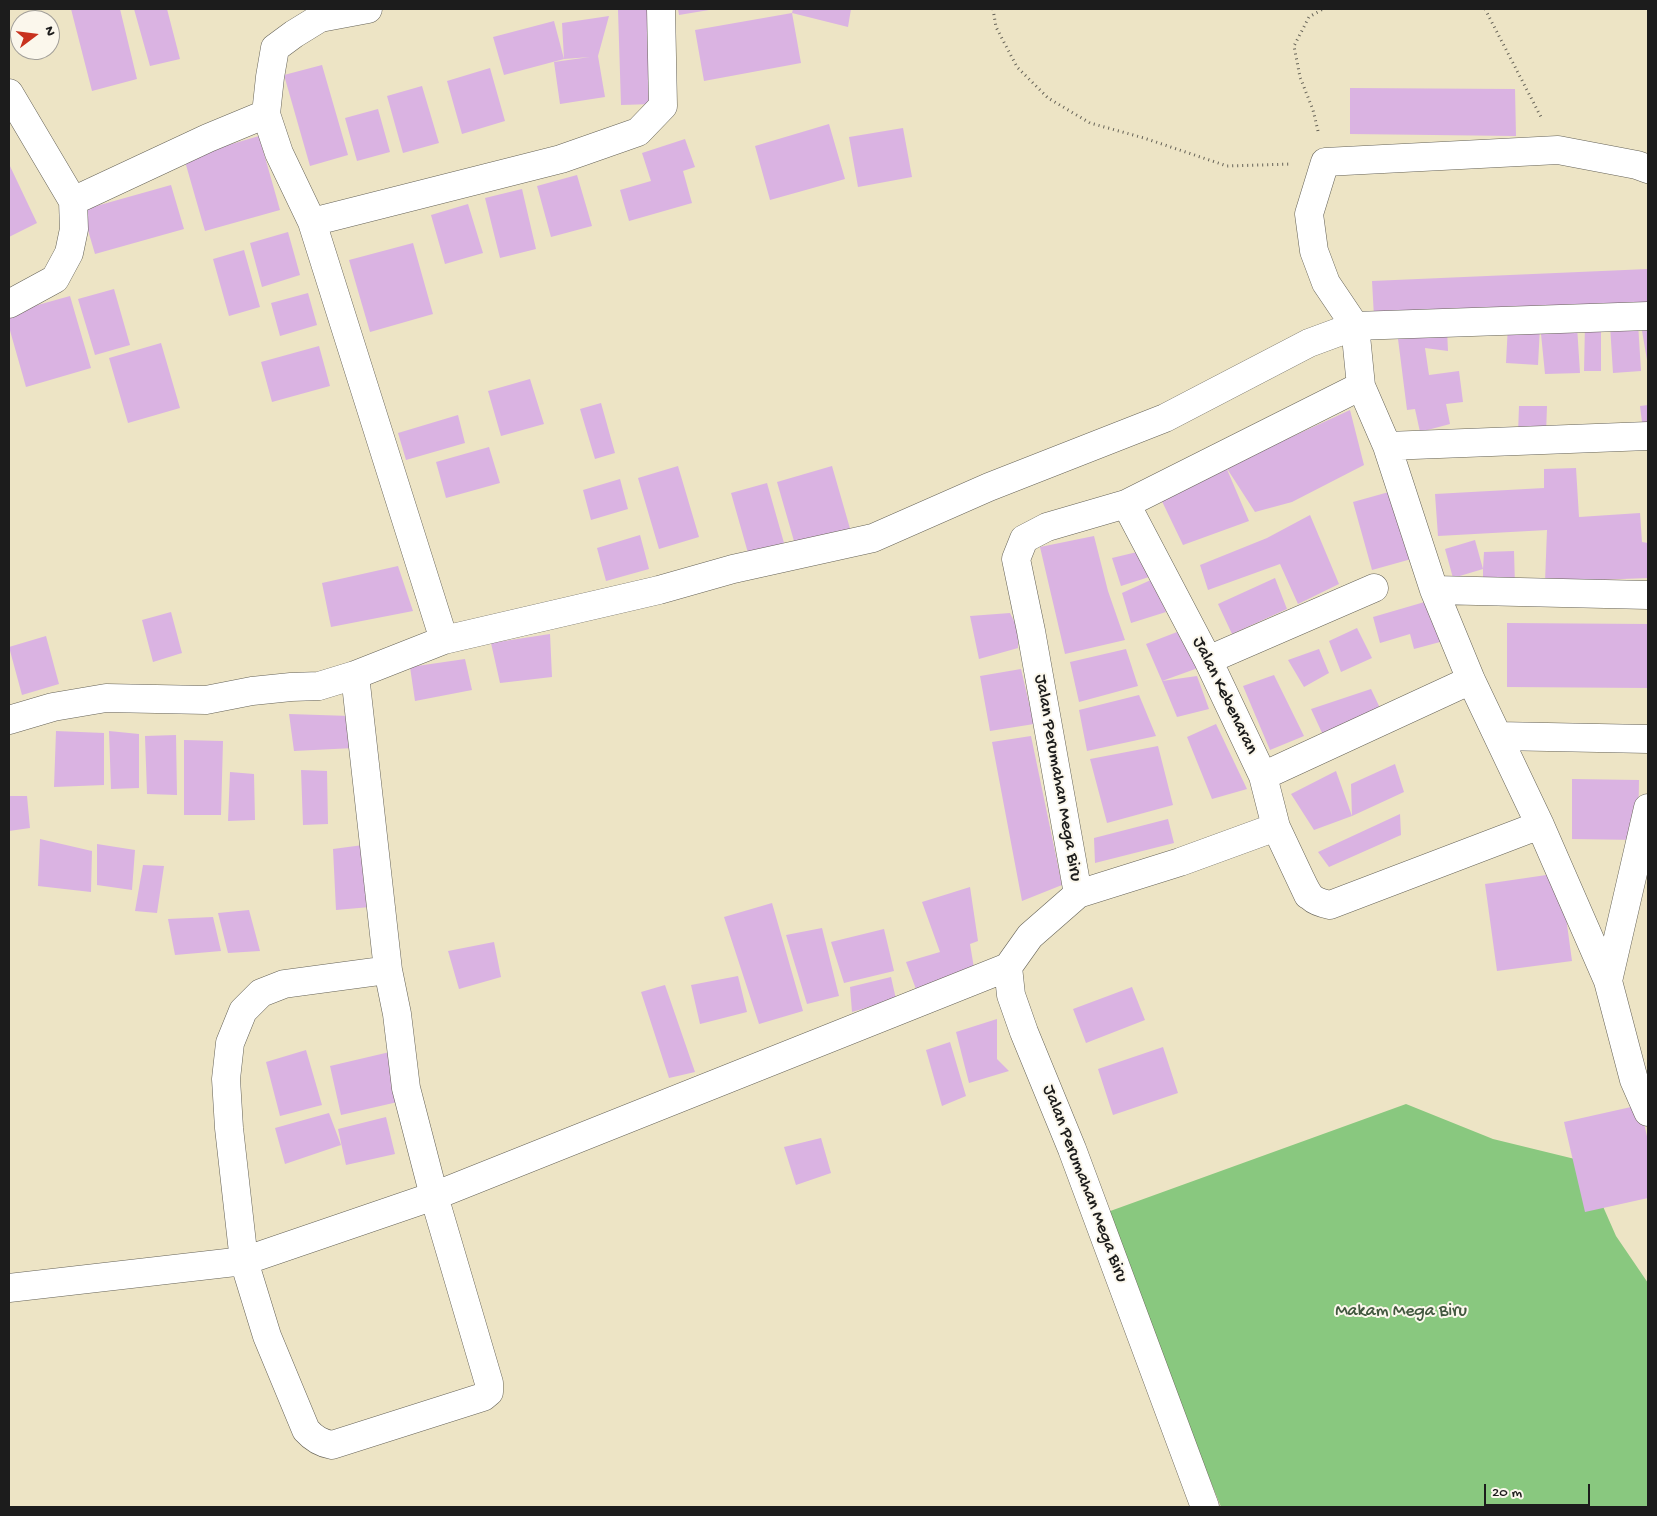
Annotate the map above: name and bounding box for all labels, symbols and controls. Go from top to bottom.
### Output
north arrow [10,10,60,60]
text: N [40,25,58,38]
street label: Jalan Kebenaran [1186,634,1262,758]
street label: Jalan Perumahan Mega Biru [1028,673,1086,883]
street label: Jalan Perumahan Mega Biru [1036,1082,1132,1286]
park label: Makam Mega Biru [1335,1301,1467,1323]
scale bar [1487,1474,1593,1506]
text: 20 m [1492,1484,1522,1502]

